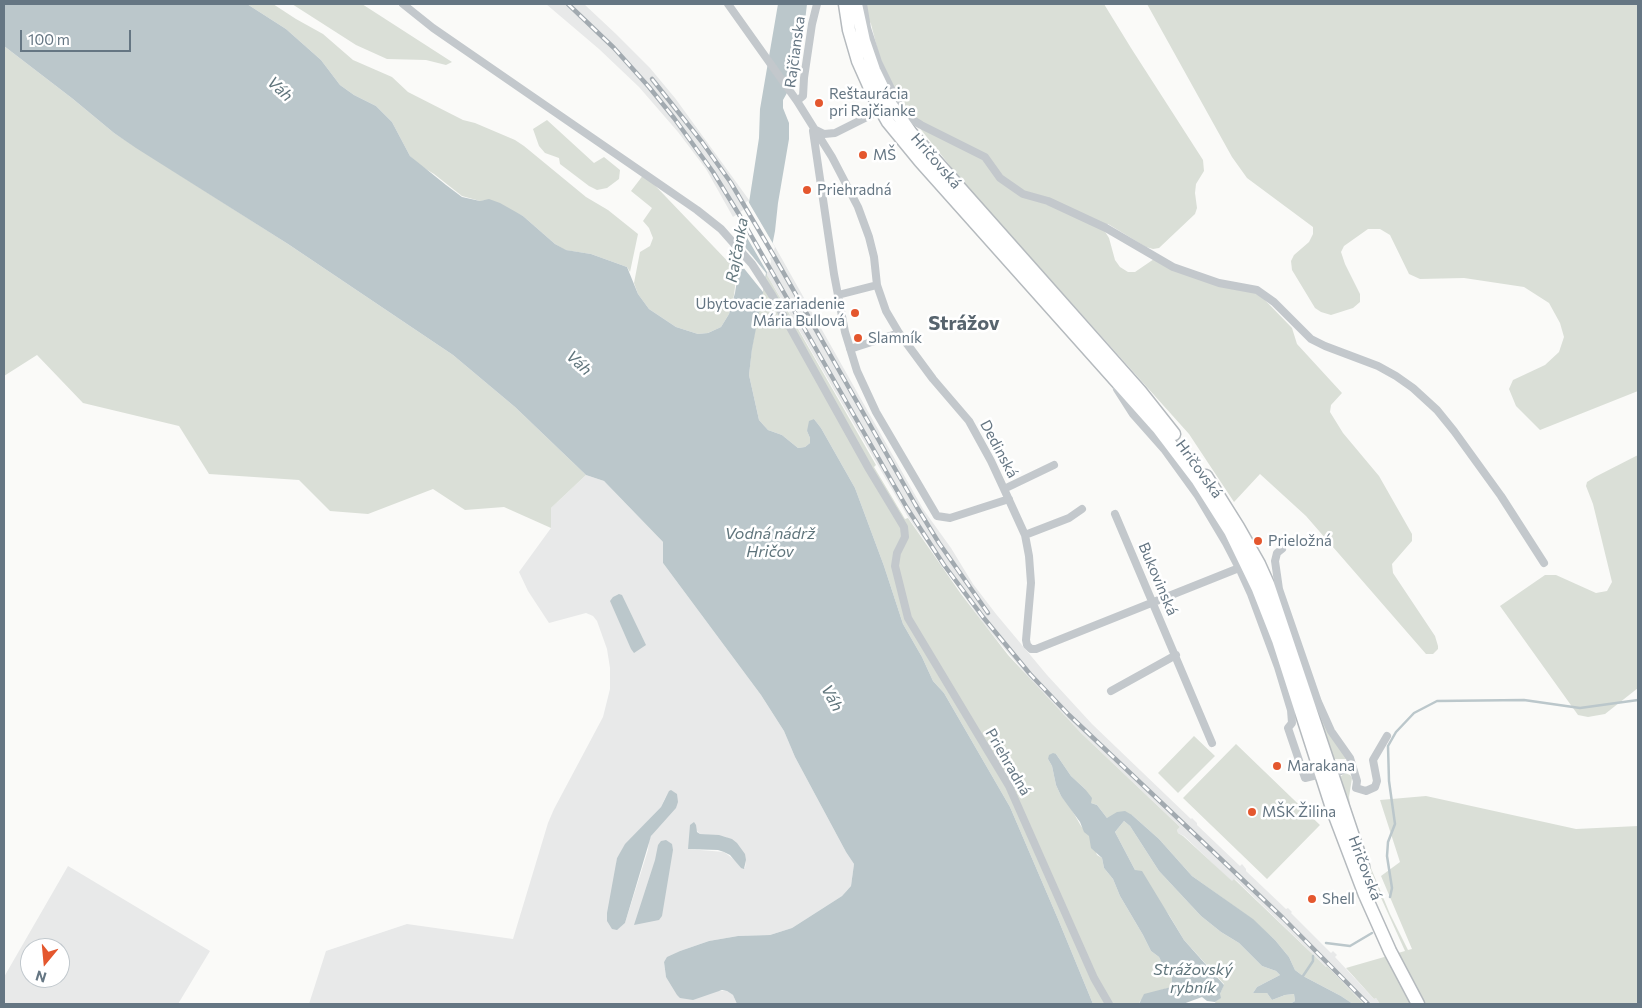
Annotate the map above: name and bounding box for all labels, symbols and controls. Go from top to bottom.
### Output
street label: Rajčianska [781,15,809,89]
scale bar [22,20,134,52]
text: 100 m [28,30,70,48]
water label: Váh [263,73,297,105]
place label: Reštaurácia pri Rajčianke [829,85,916,120]
marker: Reštaurácia pri Rajčianke [813,97,825,109]
street label: Hričovská [907,130,965,192]
place label: MŠ [873,146,896,164]
marker: MŠ [857,149,869,161]
place label: Priehradná [817,181,891,199]
marker: Priehradná [801,184,813,196]
water label: Rajčanka [722,216,752,284]
place label: Ubytovacie zariadenie Mária Bullová [695,295,845,330]
marker: Ubytovacie zariadenie Mária Bullová [849,307,861,319]
district label: Strážov [928,311,1000,335]
place label: Slamník [868,329,922,347]
marker: Slamník [852,332,864,344]
water label: Váh [562,347,596,379]
street label: Dedinská [976,417,1022,481]
street label: Hričovská [1172,436,1226,502]
water label: Vodná nádrž Hričov [725,524,815,562]
place label: Prieložná [1268,532,1332,550]
marker: Prieložná [1252,535,1264,547]
street label: Bukovinská [1135,540,1181,618]
water label: Váh [817,681,847,715]
street label: Priehradná [982,725,1034,799]
place label: Marakana [1287,757,1355,775]
marker: Marakana [1271,760,1283,772]
place label: MŠK Žilina [1262,803,1336,821]
marker: MŠK Žilina [1246,806,1258,818]
street label: Hričovská [1344,833,1386,903]
place label: Shell [1322,890,1355,908]
marker: Shell [1306,893,1318,905]
north arrow [20,938,70,988]
water label: Strážovský rybník [1153,960,1233,998]
text: N [33,967,48,987]

